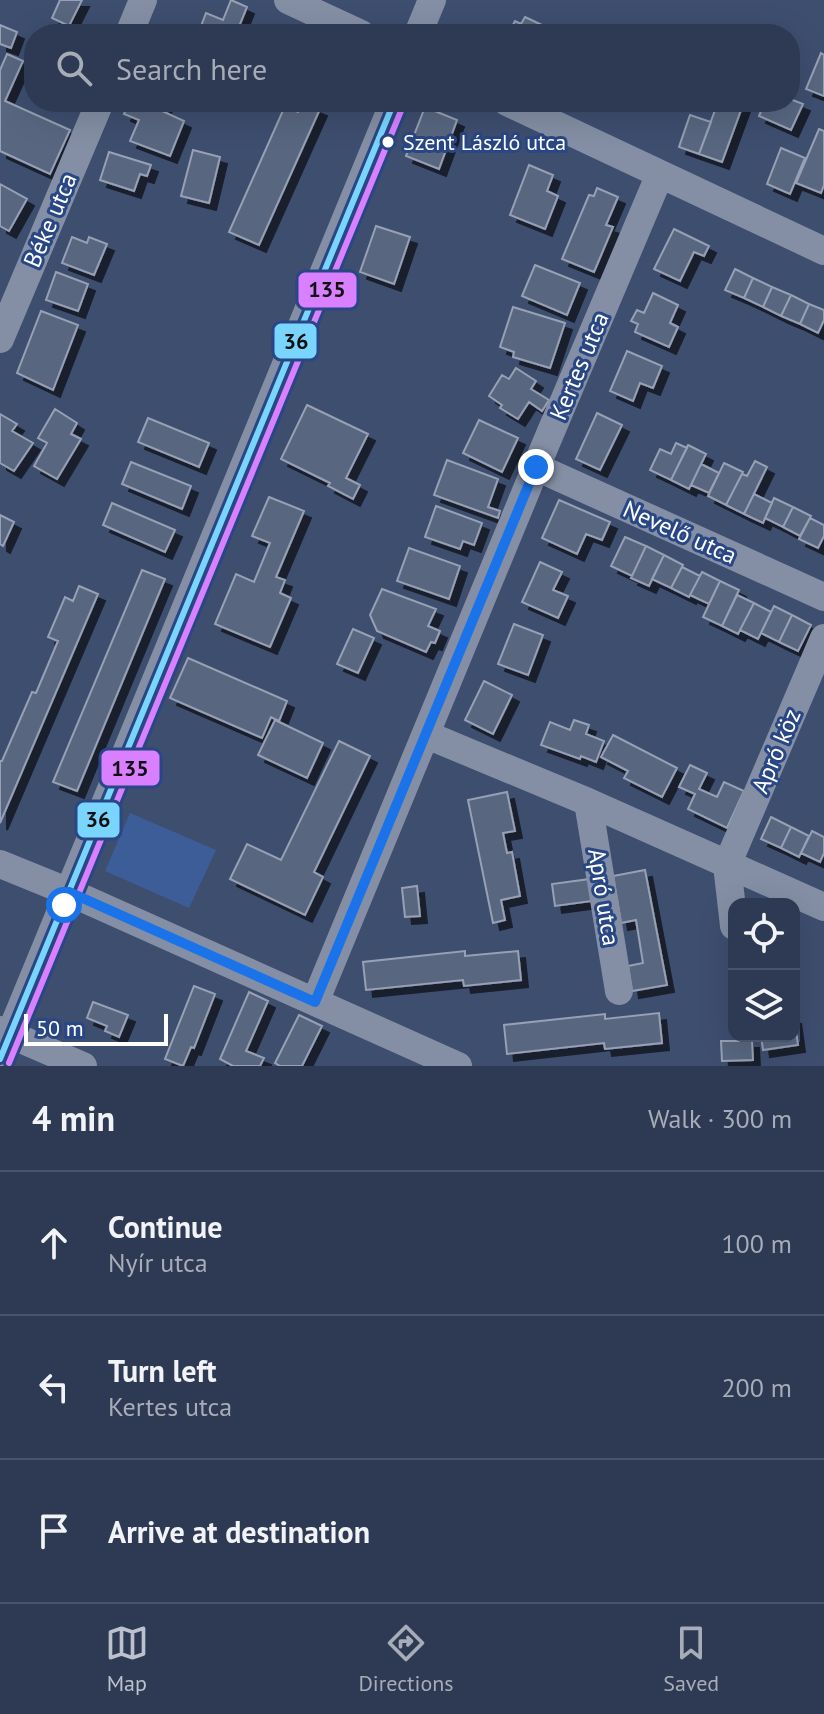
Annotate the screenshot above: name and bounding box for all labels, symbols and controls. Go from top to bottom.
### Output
search box [24,24,800,112]
icon: search [52,46,96,90]
text: Search here [116,49,267,88]
place label: Szent László utca [403,128,566,156]
marker: Szent László utca [380,134,396,150]
street label: Béke utca [16,168,84,272]
line badge: 135 [297,271,358,309]
text: 135 [308,275,346,303]
street label: Kertes utca [542,307,616,425]
line badge: 36 [273,322,318,360]
text: 36 [284,327,308,355]
route end [518,449,554,485]
street label: Nevelő utca [618,493,742,571]
street label: Apró köz [744,704,808,798]
line badge: 135 [100,749,161,787]
text: 135 [111,754,149,782]
line badge: 36 [76,801,121,839]
text: 36 [86,805,110,833]
street label: Apró utca [581,846,627,948]
route start [46,887,82,923]
map controls [728,898,800,1042]
button: locate [728,898,800,970]
button: layers [728,970,800,1042]
scale bar [24,1010,168,1046]
text: 50 m [36,1014,84,1042]
text: 4 min [32,1096,115,1140]
text: Walk · 300 m [648,1102,792,1135]
text: Continue [108,1207,222,1246]
icon: ahead [32,1221,76,1265]
text: 100 m [721,1227,792,1260]
text: Nyír utca [108,1246,208,1279]
text: Turn left [108,1351,216,1390]
icon: left [32,1365,76,1409]
text: 200 m [721,1371,792,1404]
text: Kertes utca [108,1390,232,1423]
icon: arrive [32,1509,76,1553]
text: Arrive at destination [108,1512,370,1551]
tab: Map [105,1621,149,1697]
tab: Directions [358,1621,454,1697]
tab: Saved [663,1621,719,1697]

